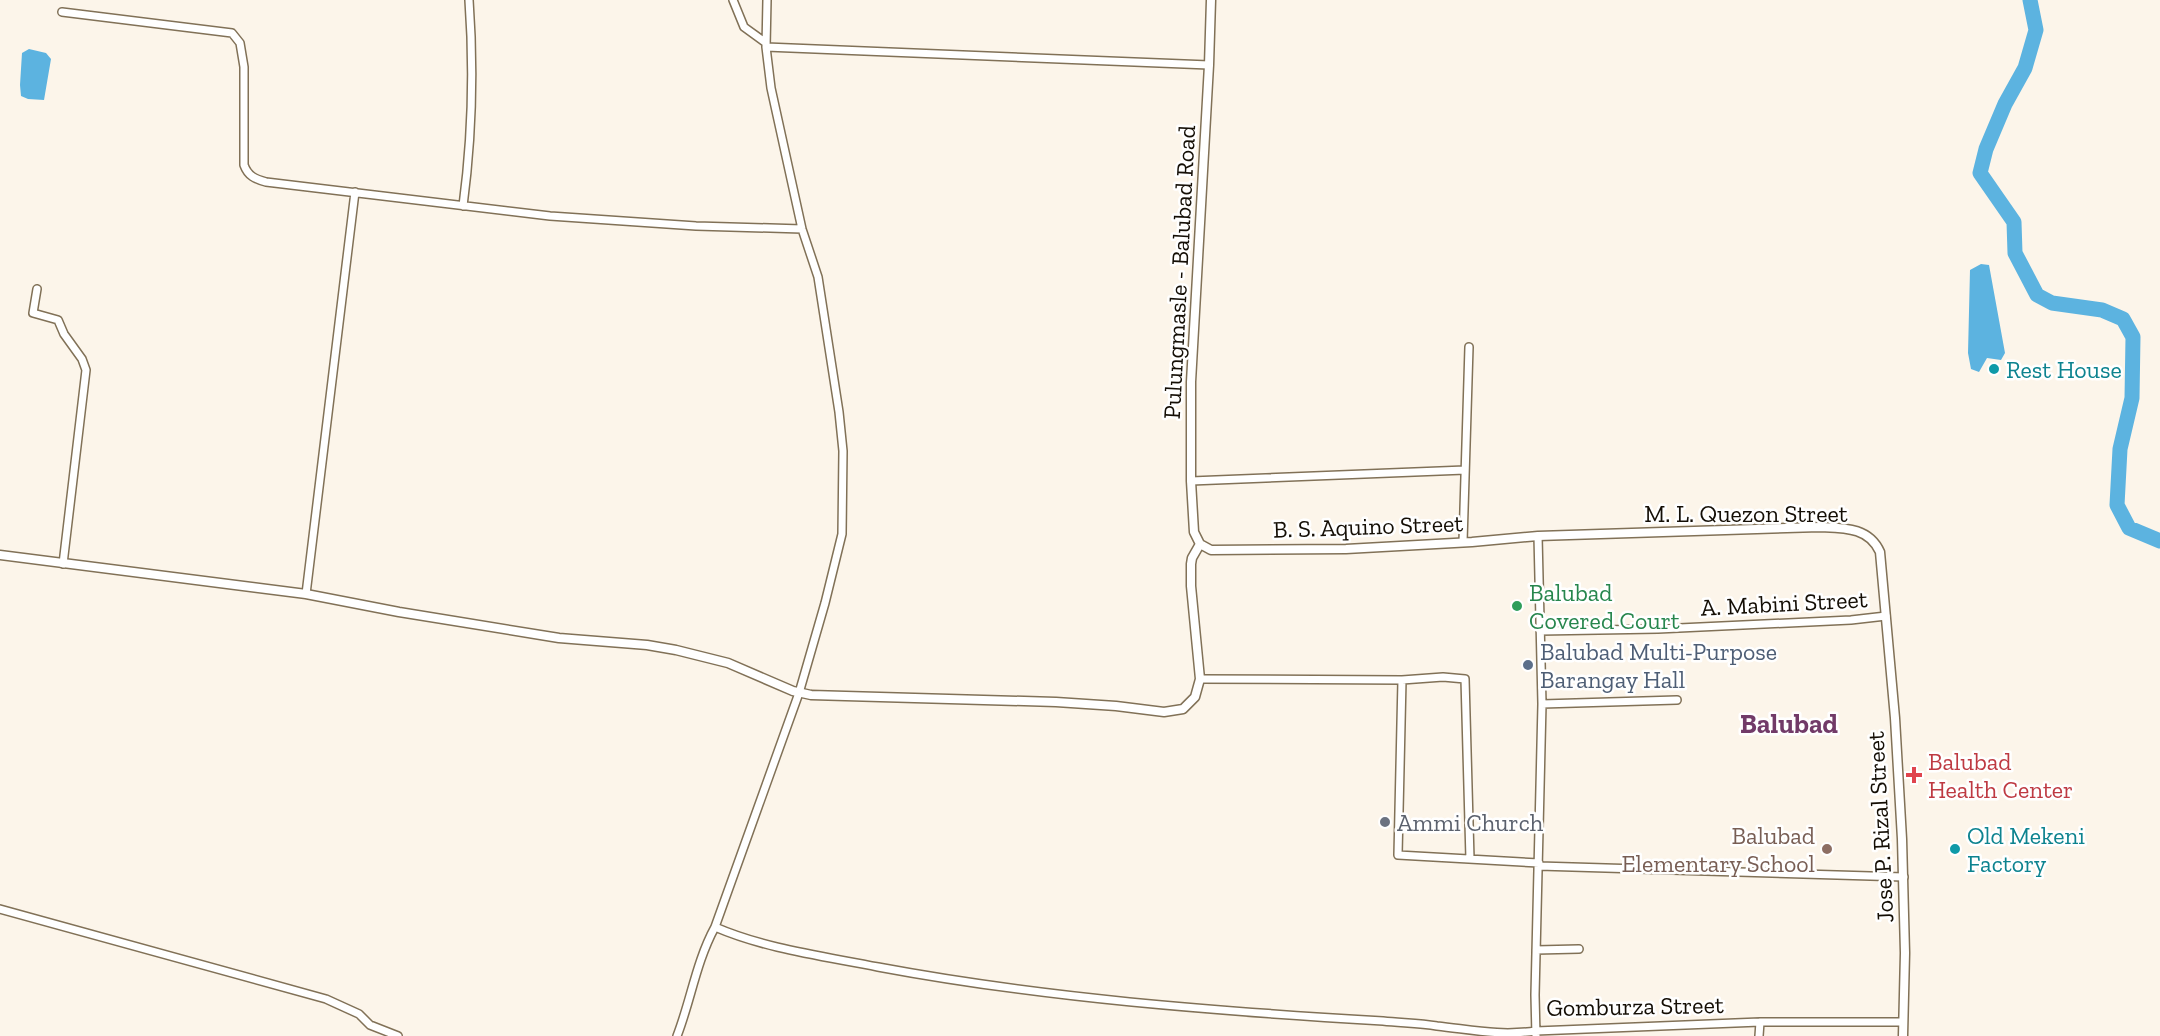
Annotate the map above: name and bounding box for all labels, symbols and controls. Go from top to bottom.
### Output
street label: Pulungmasle - Balubad Road [1157,124,1201,420]
place label: Rest House [2006,355,2122,384]
marker: Rest House [1987,362,2001,376]
street label: M. L. Quezon Street [1644,499,1848,528]
street label: B. S. Aquino Street [1272,508,1464,544]
place label: Balubad Covered Court [1529,578,1680,635]
street label: A. Mabini Street [1700,584,1868,622]
marker: Balubad Covered Court [1510,599,1524,613]
place label: Balubad Multi-Purpose Barangay Hall [1540,637,1777,694]
marker: Balubad Multi-Purpose Barangay Hall [1521,658,1535,672]
district label: Balubad [1740,708,1839,740]
street label: Jose P. Rizal Street [1861,730,1899,923]
place label: Balubad Health Center [1928,747,2073,804]
marker: Balubad Health Center [1905,766,1923,784]
place label: Ammi Church [1397,808,1544,837]
marker: Ammi Church [1378,815,1392,829]
place label: Balubad Elementary School [1621,821,1815,878]
place label: Old Mekeni Factory [1967,821,2085,878]
marker: Balubad Elementary School [1820,842,1834,856]
marker: Old Mekeni Factory [1948,842,1962,856]
street label: Gomburza Street [1546,990,1724,1022]

